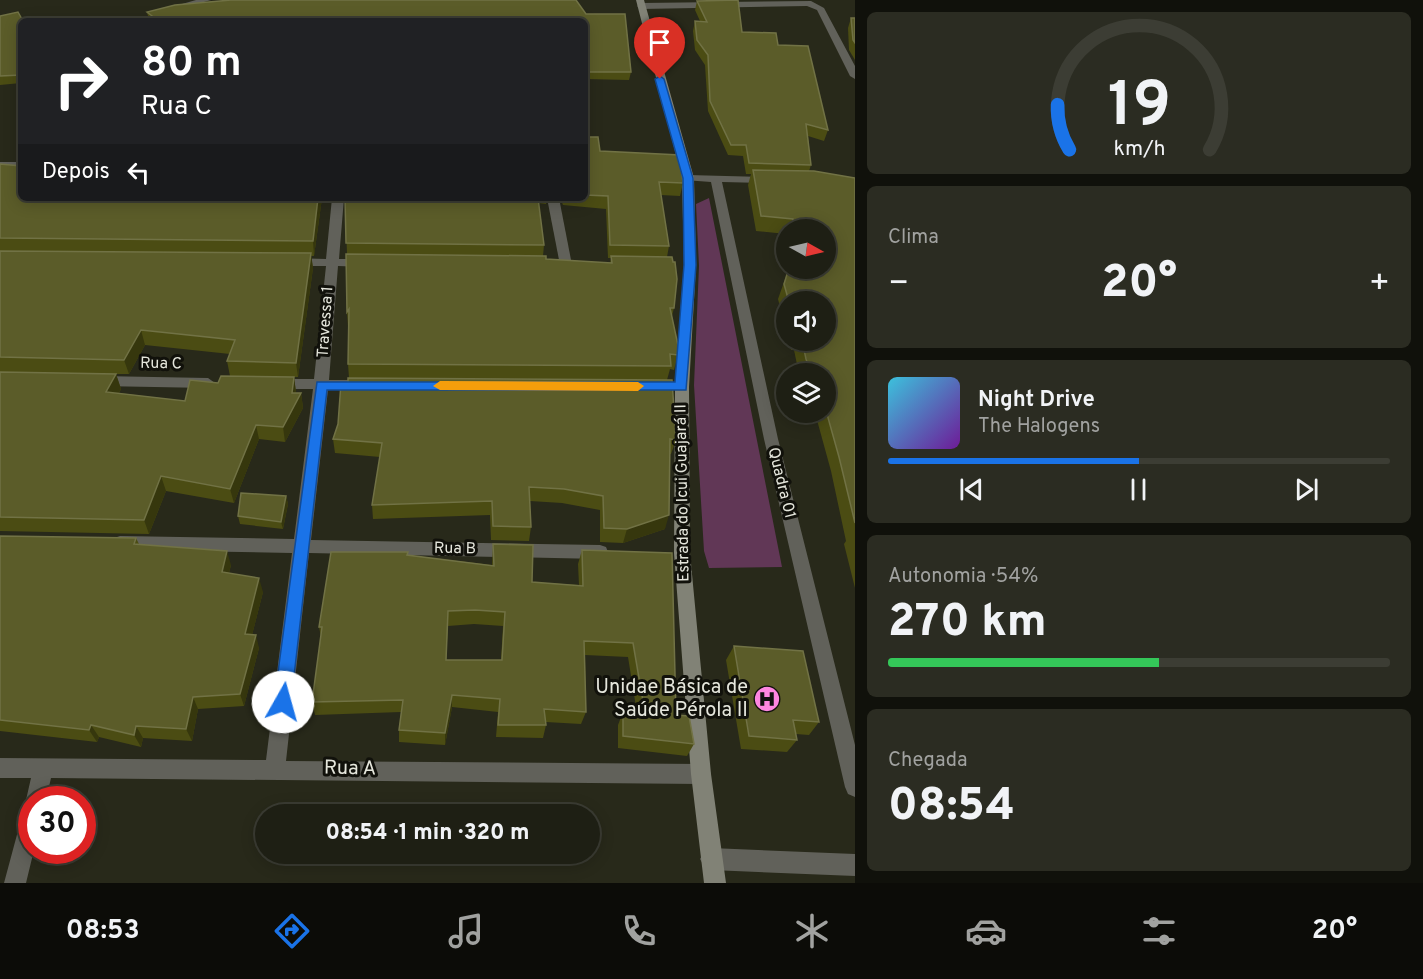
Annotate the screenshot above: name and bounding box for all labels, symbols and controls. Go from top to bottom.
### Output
pin [634,17,685,79]
icon: arrive [643,26,676,59]
text: 80 m [141,38,242,91]
icon: right [42,42,120,120]
text: 19 [1107,69,1171,148]
text: Rua C [141,90,212,124]
text: km/h [1113,136,1165,163]
icon: left [122,156,155,189]
text: Depois [42,159,110,186]
north arrow [776,219,836,279]
map controls [776,219,836,423]
text: Clima [888,225,939,251]
text: 20° [1101,256,1177,313]
text: − [888,264,909,306]
text: + [1369,264,1390,306]
street label: Travessa 1 [314,285,338,359]
button: sound [776,291,836,351]
street label: Rua C [140,354,182,374]
button: layers [776,363,836,423]
text: Night Drive [978,387,1095,414]
street label: Estrada do Icui Guajará II [671,404,695,582]
text: The Halogens [978,414,1100,440]
street label: Quadra 01 [762,445,800,521]
icon: previous [955,473,988,506]
icon: pause [1122,473,1155,506]
icon: next [1290,473,1323,506]
street label: Rua B [434,539,476,559]
text: Autonomia · 54% [888,564,1038,590]
text: 270 km [888,595,1047,652]
position arrow [251,670,315,734]
place label: Unidae Básica de Saúde Pérola II [595,675,748,724]
hospital icon: Unidae Básica de Saúde Pérola II [752,684,782,714]
text: Chegada [888,748,968,774]
street label: Rua A [324,756,376,782]
text: 08:54 [888,779,1015,836]
speed limit sign: 30 [18,786,96,864]
text: 08:54 · 1 min · 320 m [325,820,530,847]
icon: directions [271,910,313,952]
icon: music [445,910,487,952]
icon: phone [618,910,660,952]
icon: climate [791,910,833,952]
icon: car [965,910,1007,952]
icon: filters [1138,910,1180,952]
text: 08:53 [66,914,140,948]
text: 20° [1312,914,1357,948]

